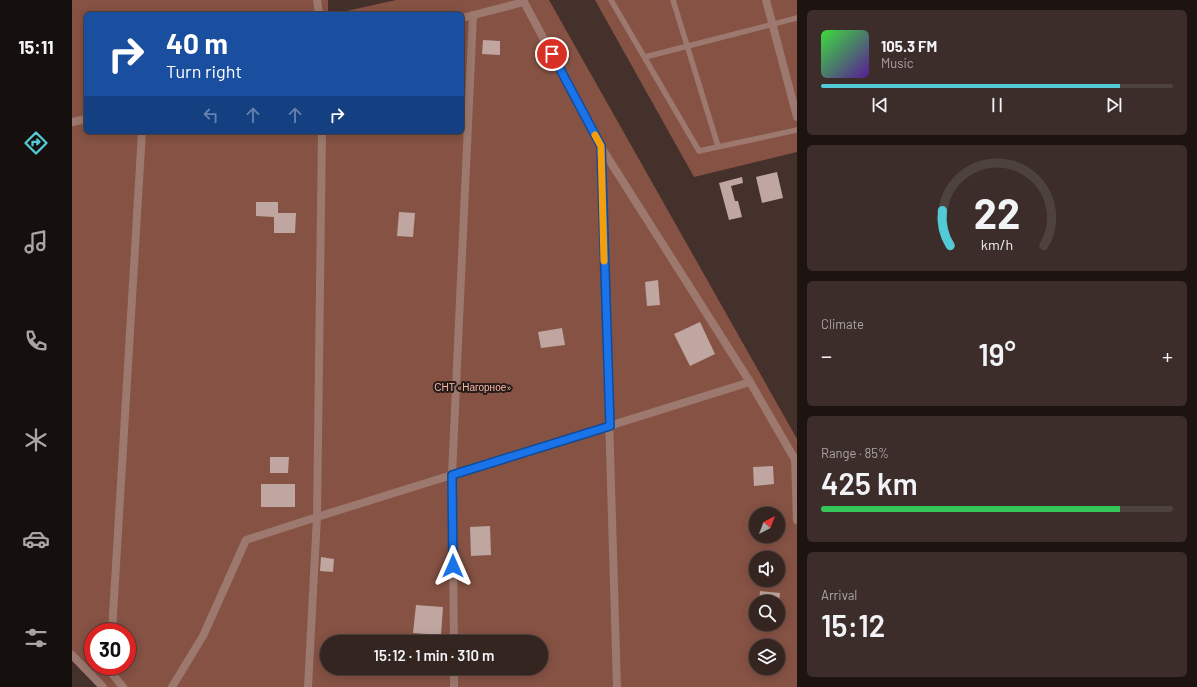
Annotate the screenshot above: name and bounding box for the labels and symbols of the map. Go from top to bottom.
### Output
pin [535,37,569,71]
park label: СНТ «Нагорное» [434,381,512,393]
north arrow [749,507,785,543]
position arrow [432,545,474,587]
speed limit sign: 30 [84,623,136,675]

